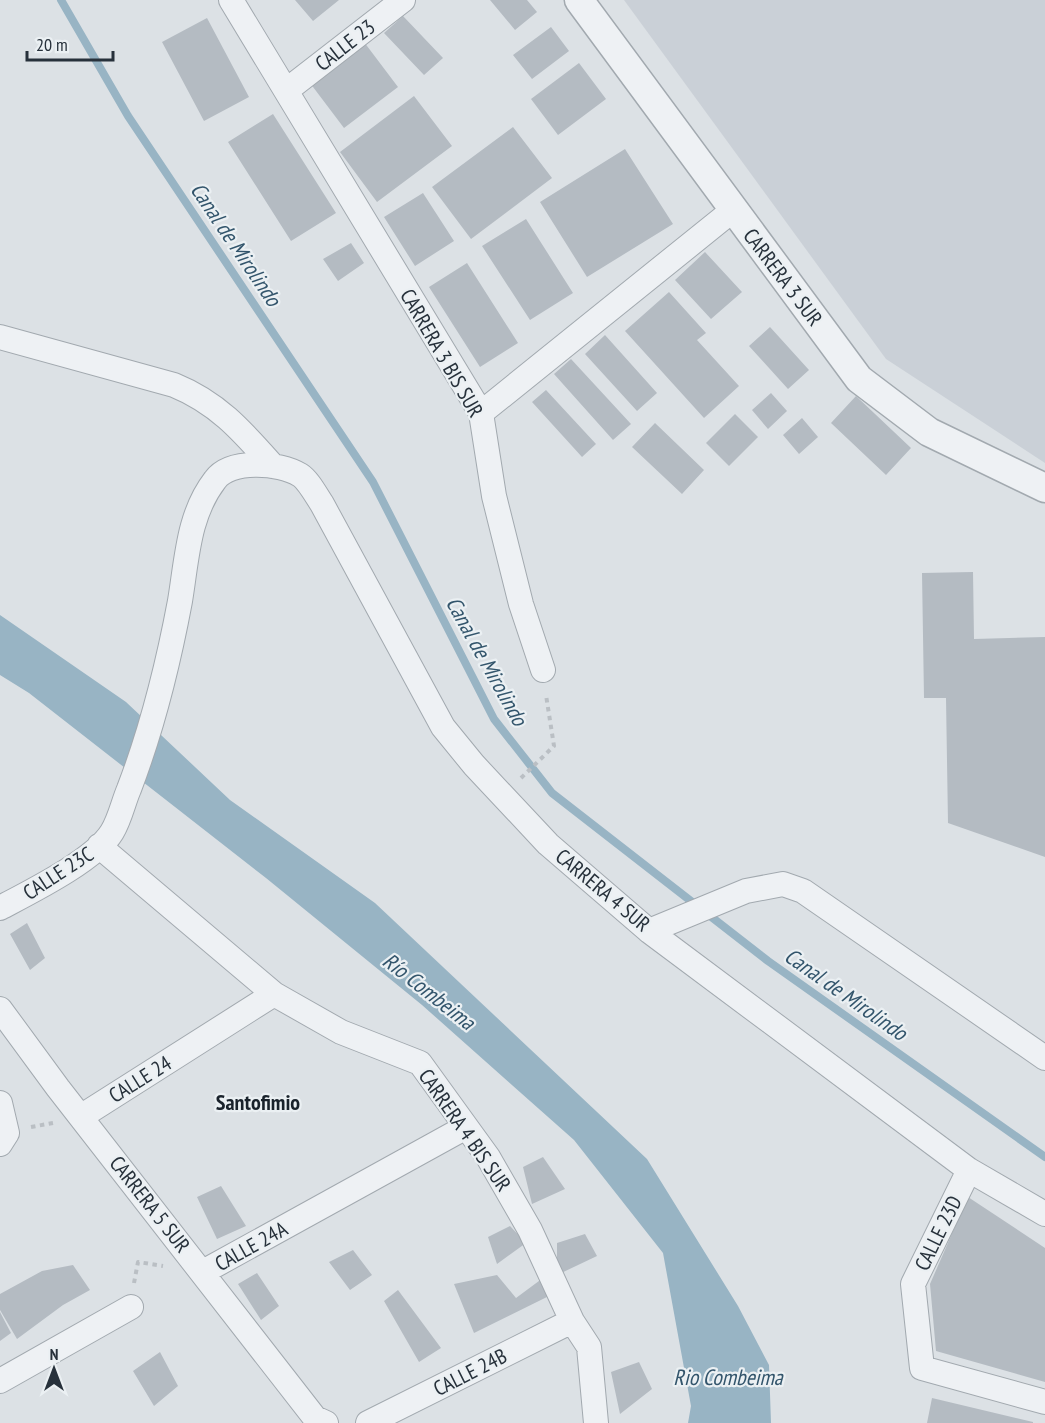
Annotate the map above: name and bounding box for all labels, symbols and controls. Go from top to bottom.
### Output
street label: CALLE 23 [310,13,380,77]
scale bar [27,24,112,62]
text: 20 m [36,33,68,56]
water label: Canal de Mirolindo [184,177,288,312]
street label: CARRERA 3 SUR [737,223,829,331]
street label: CARRERA 3 BIS SUR [394,284,490,422]
water label: Canal de Mirolindo [440,592,535,732]
street label: CALLE 23C [18,840,99,906]
street label: CARRERA 4 SUR [550,843,656,937]
water label: Canal de Mirolindo [779,942,914,1047]
water label: Río Combeima [377,946,482,1036]
street label: CALLE 24 [104,1049,177,1109]
street label: CARRERA 4 BIS SUR [413,1063,517,1197]
district label: Santofimio [216,1088,300,1116]
street label: CARRERA 5 SUR [104,1150,196,1258]
street label: CALLE 23D [908,1191,968,1275]
street label: CALLE 24A [210,1215,292,1277]
north arrow [24,1339,84,1399]
street label: CALLE 24B [429,1342,511,1402]
text: N [50,1344,58,1364]
water label: Rio Combeima [673,1363,784,1391]

